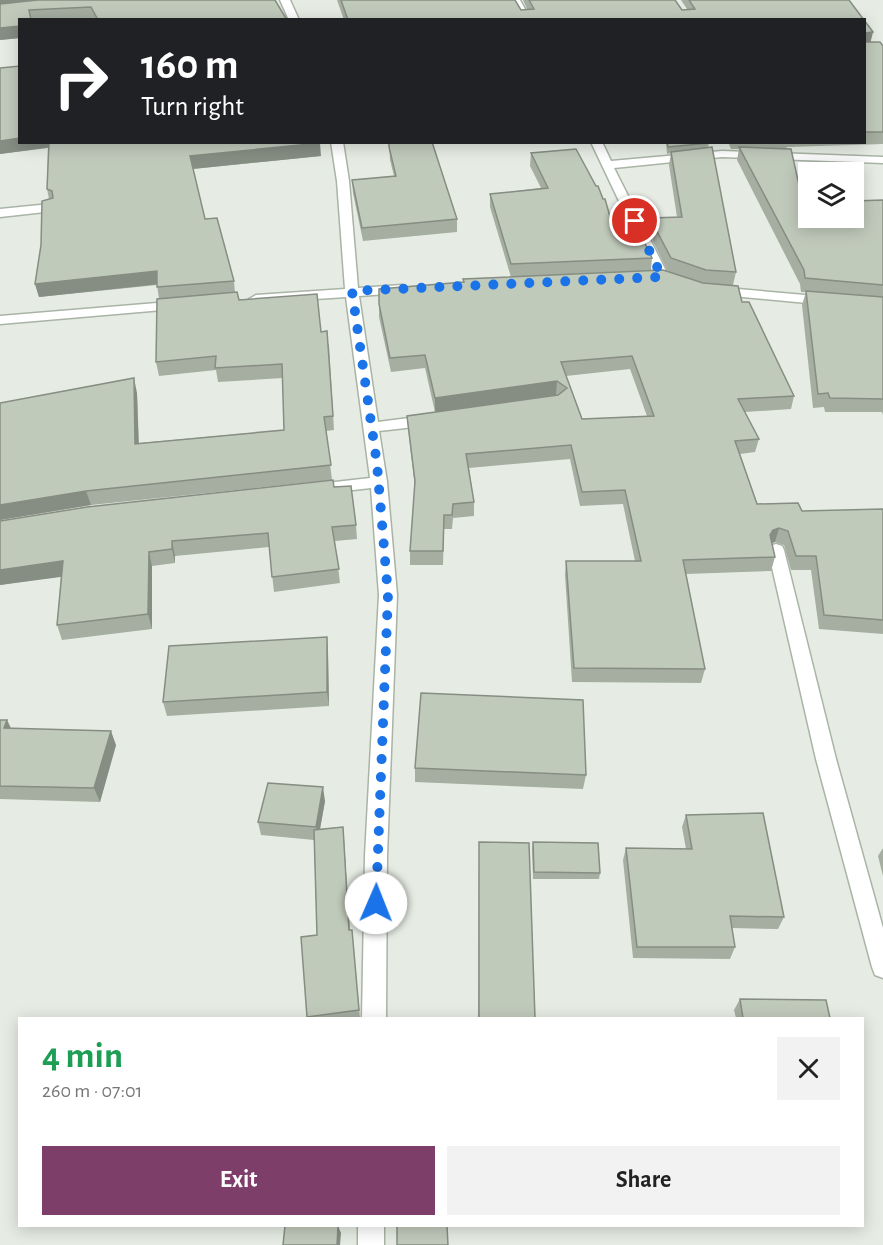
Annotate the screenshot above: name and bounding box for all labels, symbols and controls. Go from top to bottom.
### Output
icon: right [42,42,120,120]
text: 160 m [141,44,239,86]
text: Turn right [141,93,244,120]
map controls [798,162,864,228]
button: layers [798,162,864,228]
pin [609,195,660,246]
icon: arrive [618,204,651,237]
position arrow [344,871,408,935]
button: close [777,1037,840,1100]
text: 4 min [42,1038,123,1074]
text: 260 m · 07:01 [42,1081,142,1101]
button: Exit [42,1146,435,1215]
button: Share [447,1146,840,1215]

